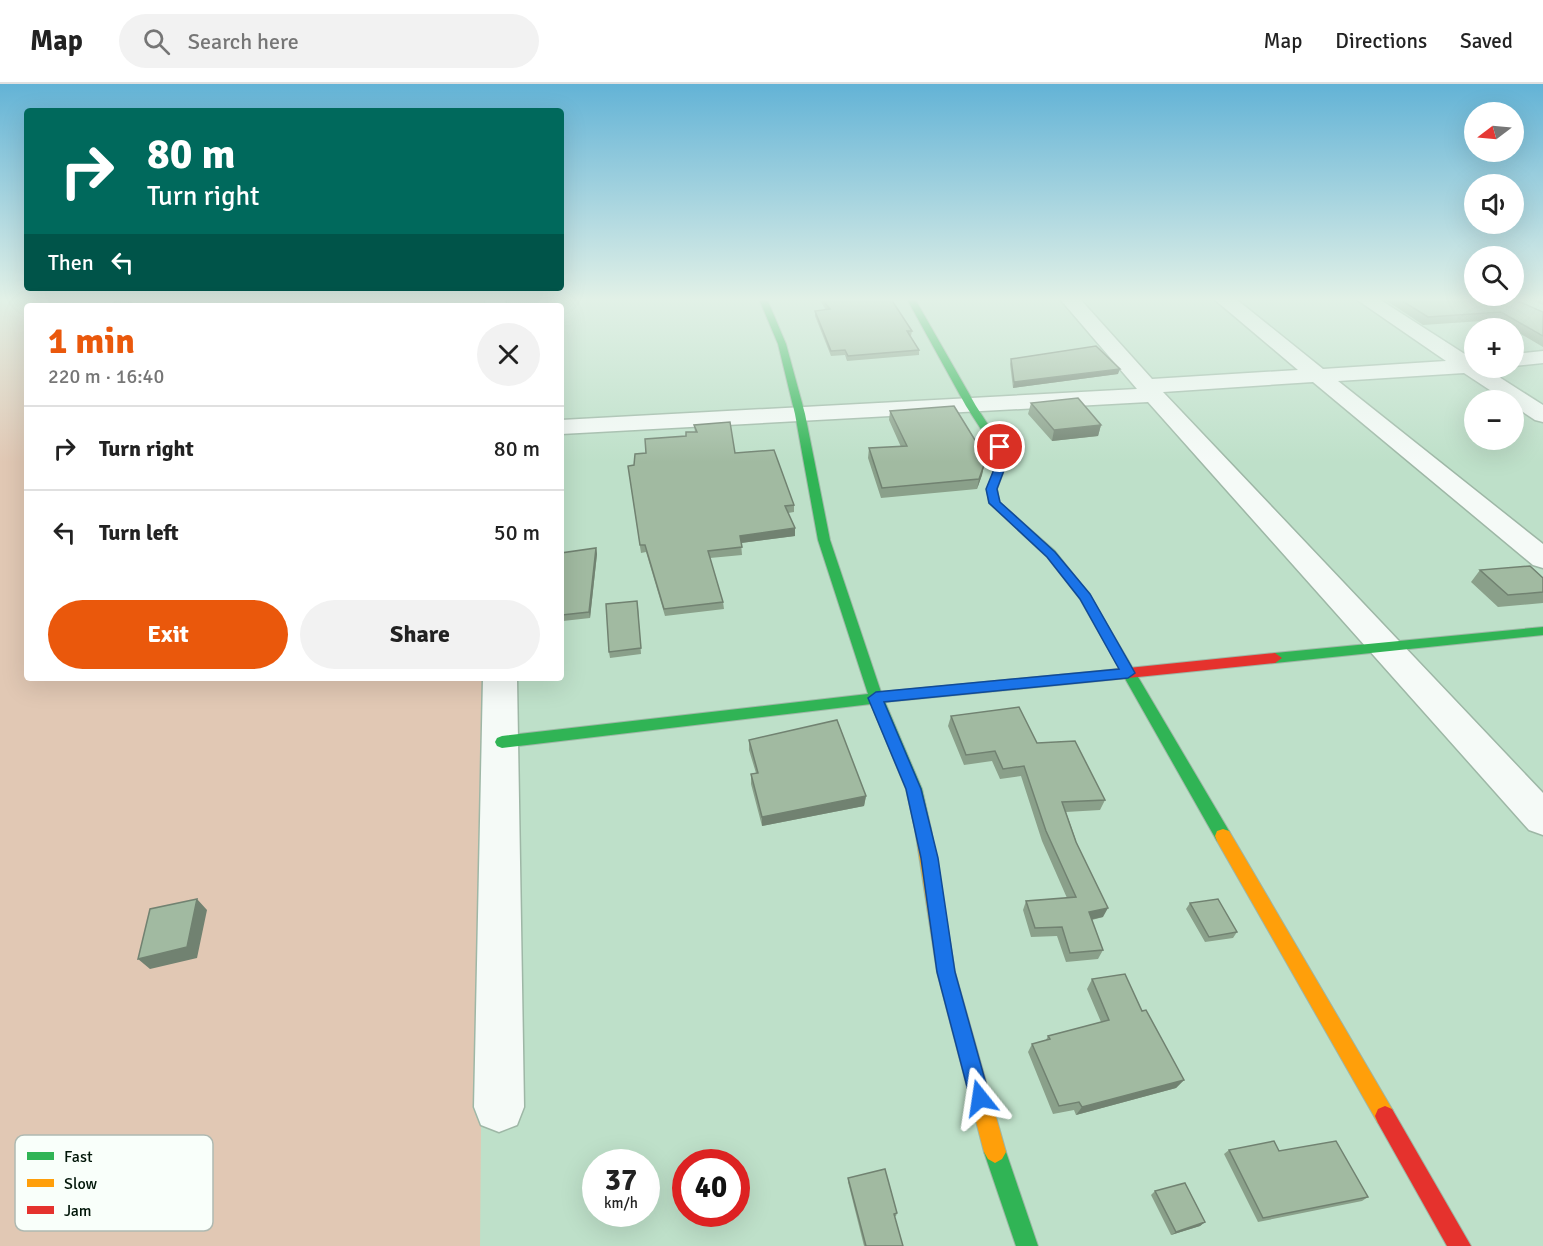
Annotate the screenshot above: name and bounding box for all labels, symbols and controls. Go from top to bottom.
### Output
search box [119,14,539,68]
text: Map [30,24,83,58]
icon: search [140,25,173,58]
text: Search here [188,28,299,55]
text: Map [1264,28,1302,54]
text: Directions [1335,28,1427,54]
text: Saved [1460,28,1513,54]
north arrow [1464,102,1524,162]
map controls [1464,102,1524,450]
text: 80 m [147,129,236,180]
icon: right [48,132,126,210]
button: sound [1464,174,1524,234]
text: Turn right [147,180,260,213]
icon: left [106,246,139,279]
button: search [1464,246,1524,306]
text: Then [48,249,94,276]
button: + [1464,318,1524,378]
text: 1 min [48,319,135,364]
button: close [477,323,540,386]
text: 220 m · 16:40 [48,364,164,389]
button: − [1464,390,1524,450]
pin [974,421,1025,472]
icon: arrive [983,430,1016,463]
icon: right [48,432,81,465]
text: Turn right [99,435,194,462]
text: 80 m [494,435,540,462]
icon: left [48,516,81,549]
text: Turn left [99,519,179,546]
text: 50 m [494,519,540,546]
button: Exit [48,600,288,669]
button: Share [300,600,540,669]
position arrow [948,1066,1012,1130]
legend [15,1135,213,1231]
text: Fast [64,1147,93,1167]
speed limit sign: 40 [672,1149,750,1227]
text: 37 [605,1162,637,1199]
text: Slow [64,1174,98,1194]
text: km/h [604,1194,638,1212]
text: Jam [64,1201,92,1221]

